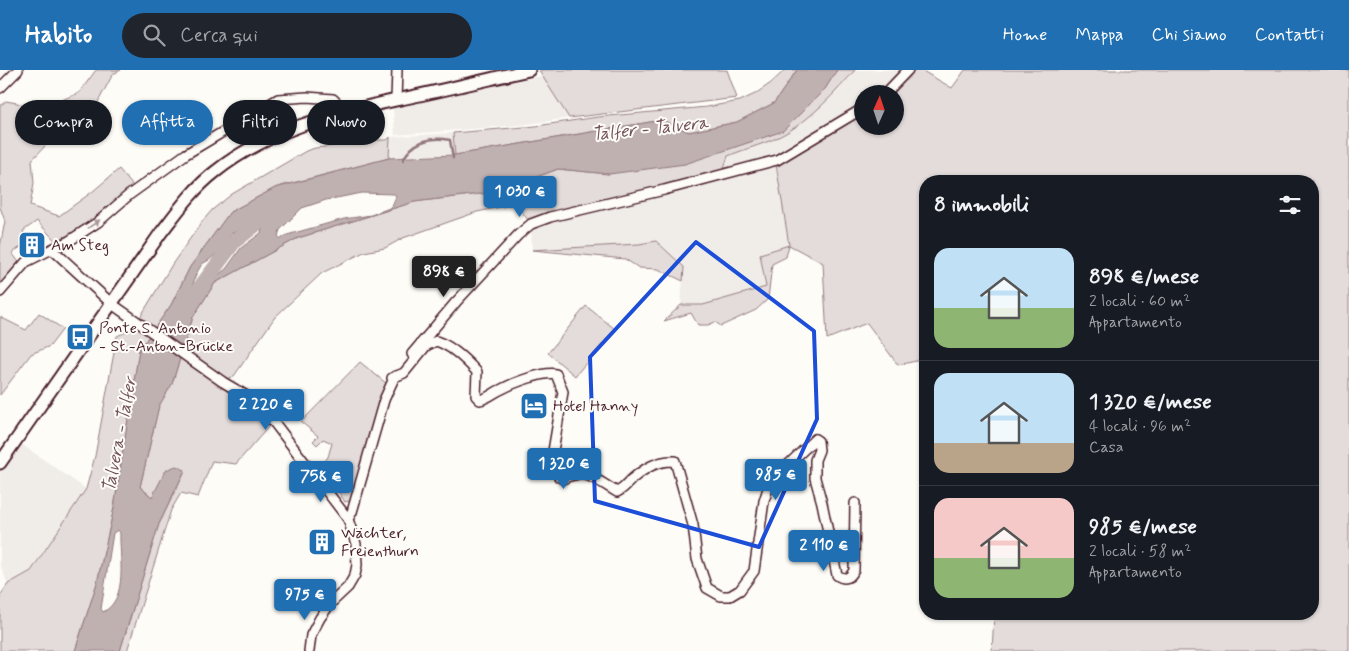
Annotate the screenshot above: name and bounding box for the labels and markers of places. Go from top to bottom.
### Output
pin: 1 030 € [474,176,566,218]
building icon: Am Steg [17,230,47,260]
place label: Am Steg [51,235,109,256]
pin: 898 € [409,256,479,298]
place label: Ponte S. Antonio - St.-Anton-Brücke [99,318,233,357]
bus stop icon: Ponte S. Antonio - St.-Anton-Brücke [65,322,95,352]
pin: 2 220 € [220,388,312,431]
hotel icon: Hotel Hanny [519,391,549,421]
place label: Hotel Hanny [553,396,638,417]
pin: 1 320 € [518,448,610,490]
pin: 985 € [741,458,811,501]
pin: 758 € [286,460,356,503]
place label: Wächter, Freienthurn [341,523,419,562]
building icon: Wächter, Freienthurn [307,527,337,557]
pin: 2 110 € [778,530,870,572]
pin: 975 € [270,578,340,621]

